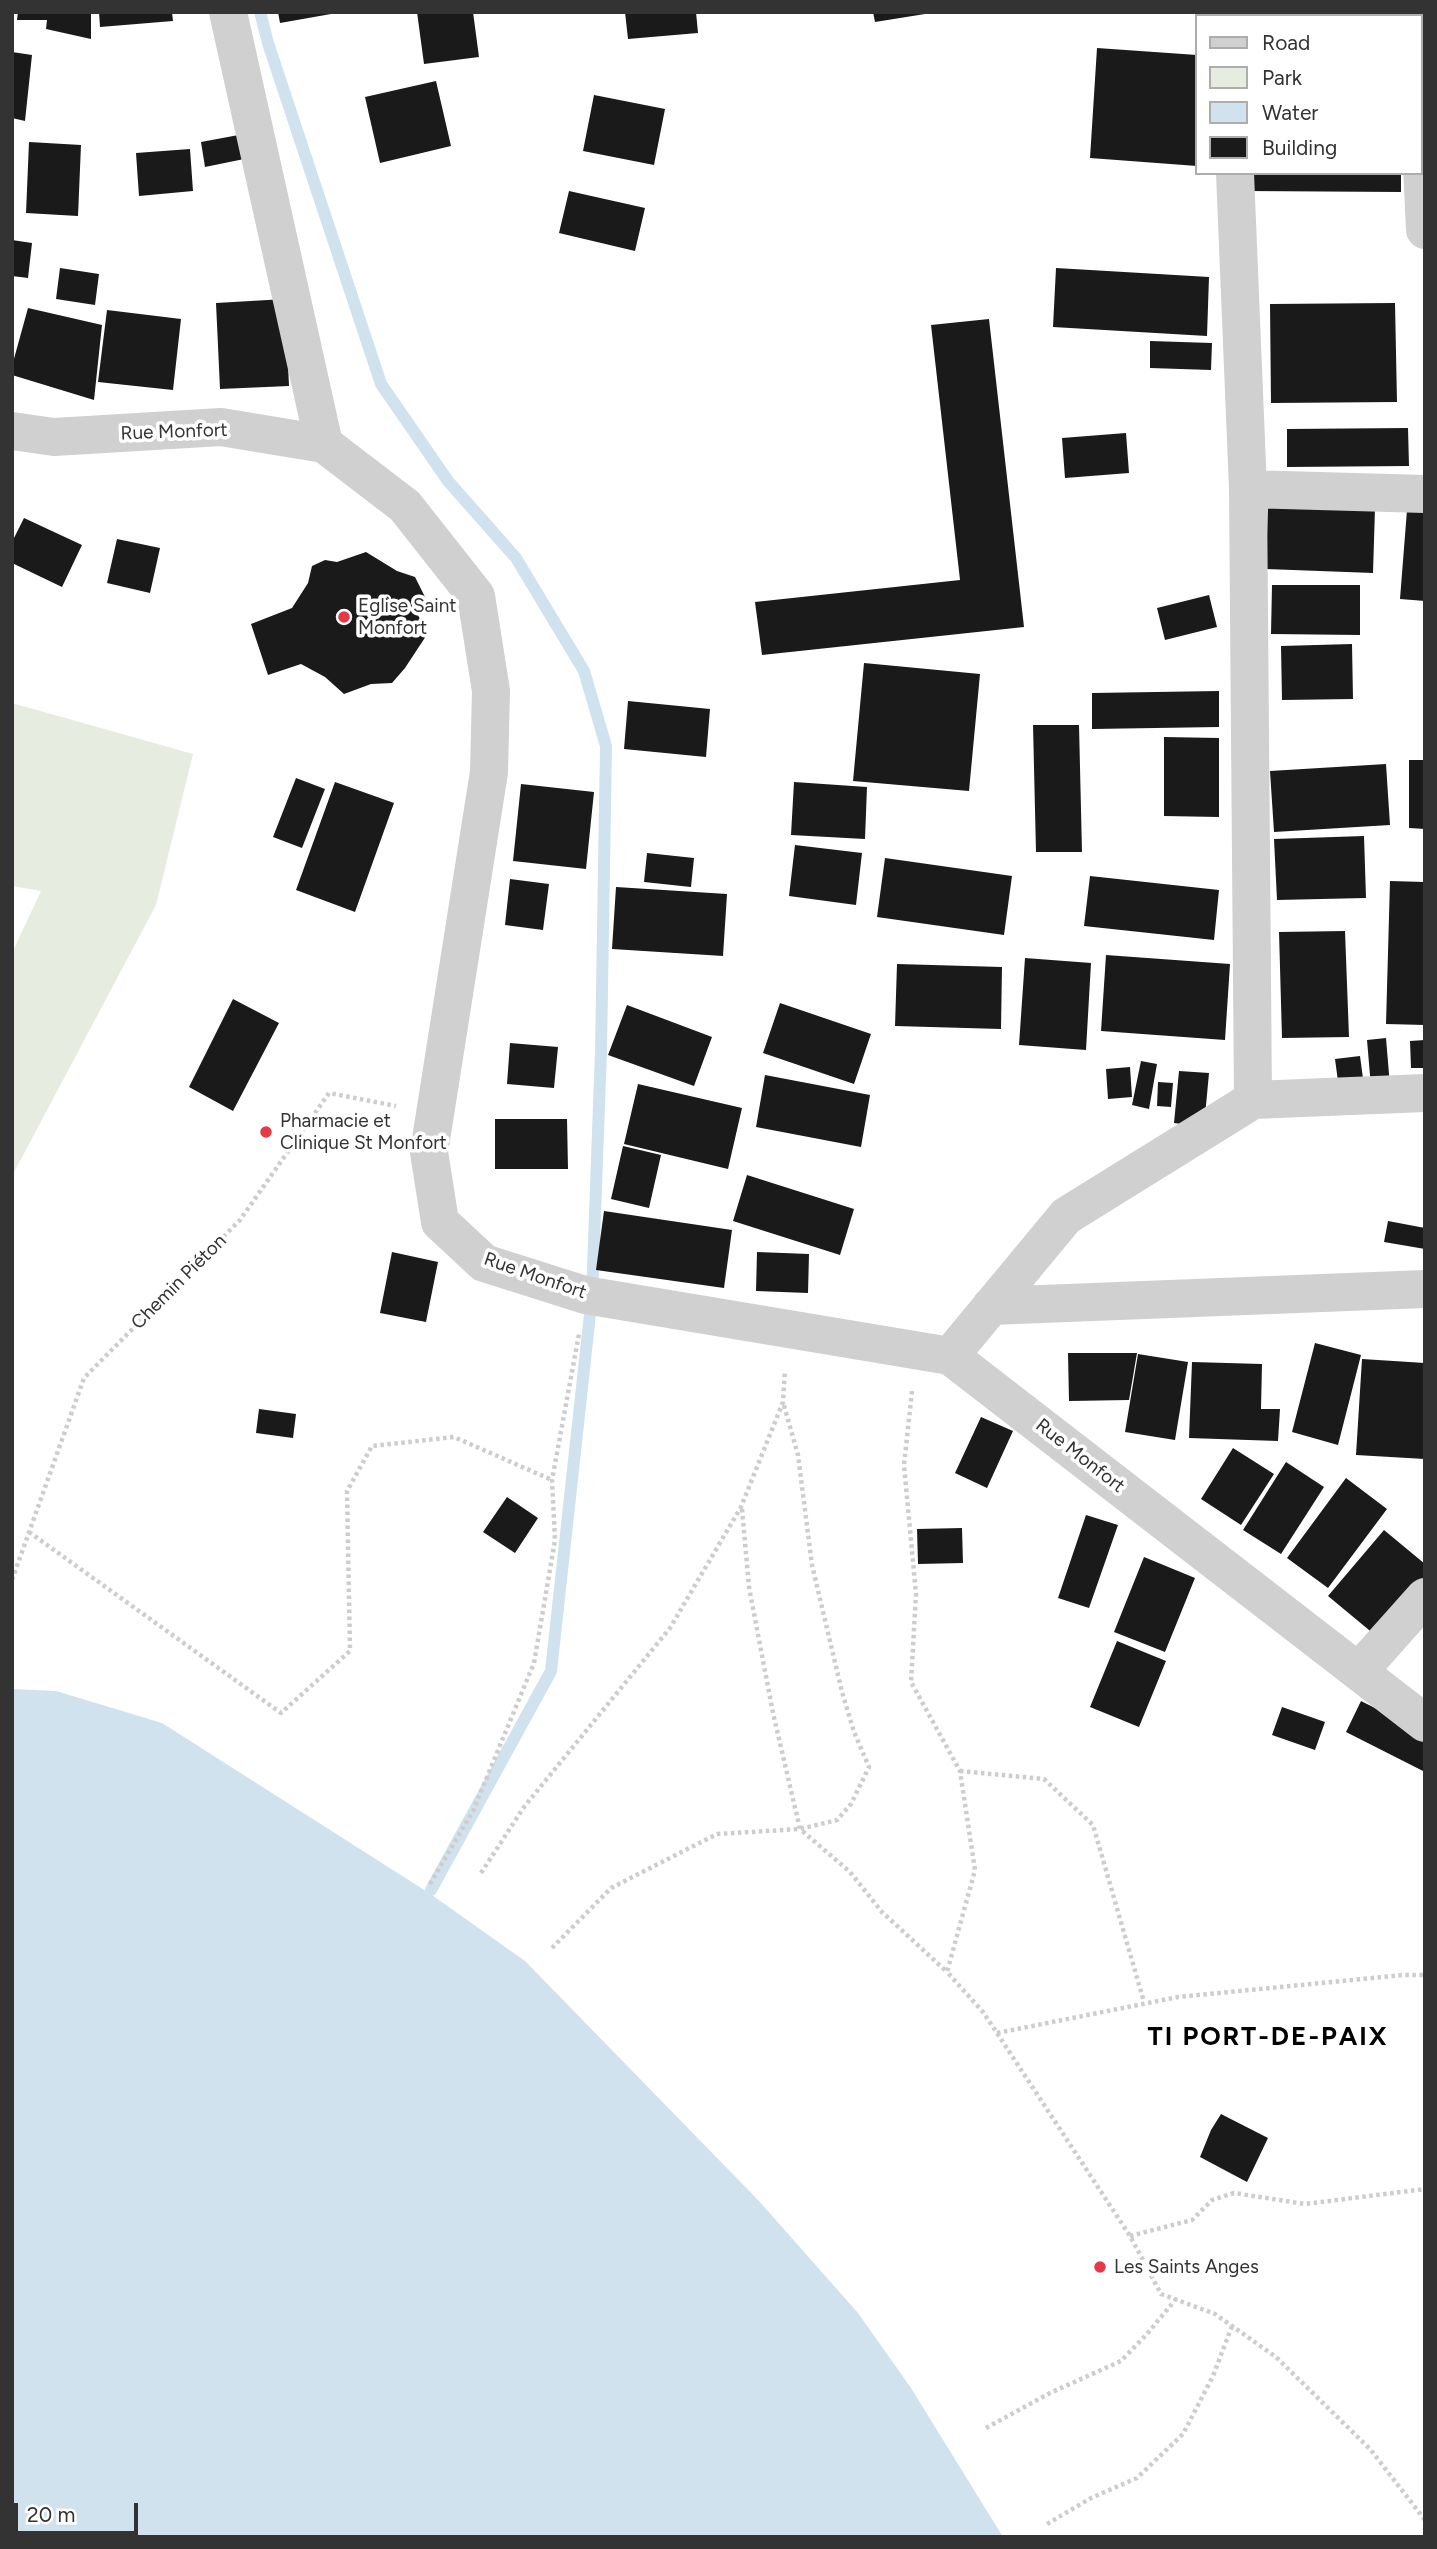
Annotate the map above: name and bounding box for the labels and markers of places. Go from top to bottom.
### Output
place label: Eglise Saint Monfort [358,595,456,639]
marker: Eglise Saint Monfort [336,609,352,625]
place label: Pharmacie et Clinique St Monfort [280,1110,447,1154]
marker: Pharmacie et Clinique St Monfort [258,1124,274,1140]
place label: Les Saints Anges [1114,2256,1259,2278]
marker: Les Saints Anges [1092,2259,1108,2275]

